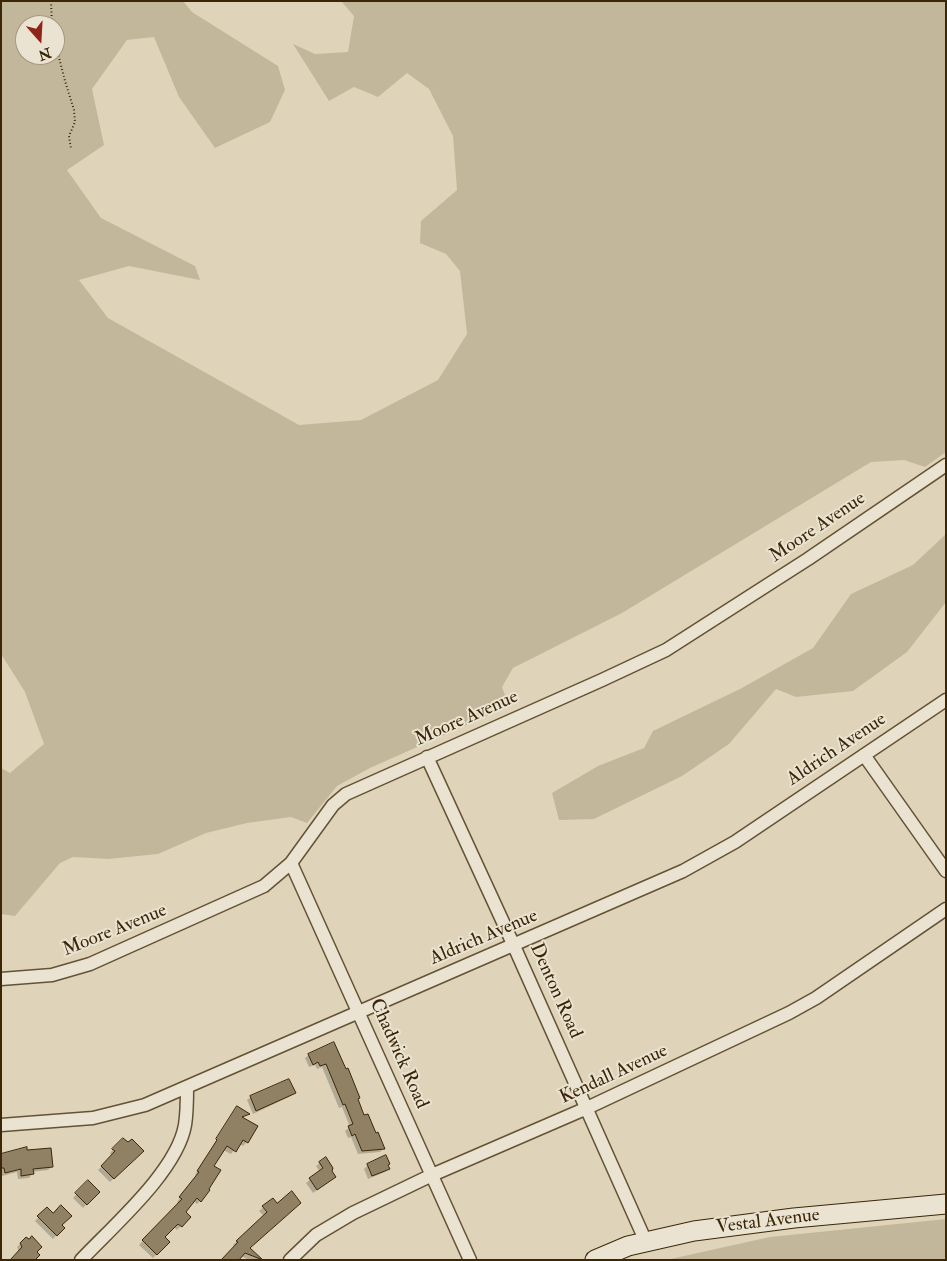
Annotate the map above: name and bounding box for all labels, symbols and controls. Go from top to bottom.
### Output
north arrow [15,15,65,65]
text: N [36,44,53,64]
street label: Moore Avenue [766,488,870,568]
street label: Moore Avenue [412,686,522,752]
street label: Aldrich Avenue [783,708,891,792]
street label: Moore Avenue [60,900,170,962]
street label: Aldrich Avenue [427,905,541,971]
street label: Denton Road [524,940,586,1042]
street label: Chadwick Road [364,995,432,1113]
street label: Kendall Avenue [556,1040,672,1110]
street label: Vestal Avenue [715,1204,821,1240]

